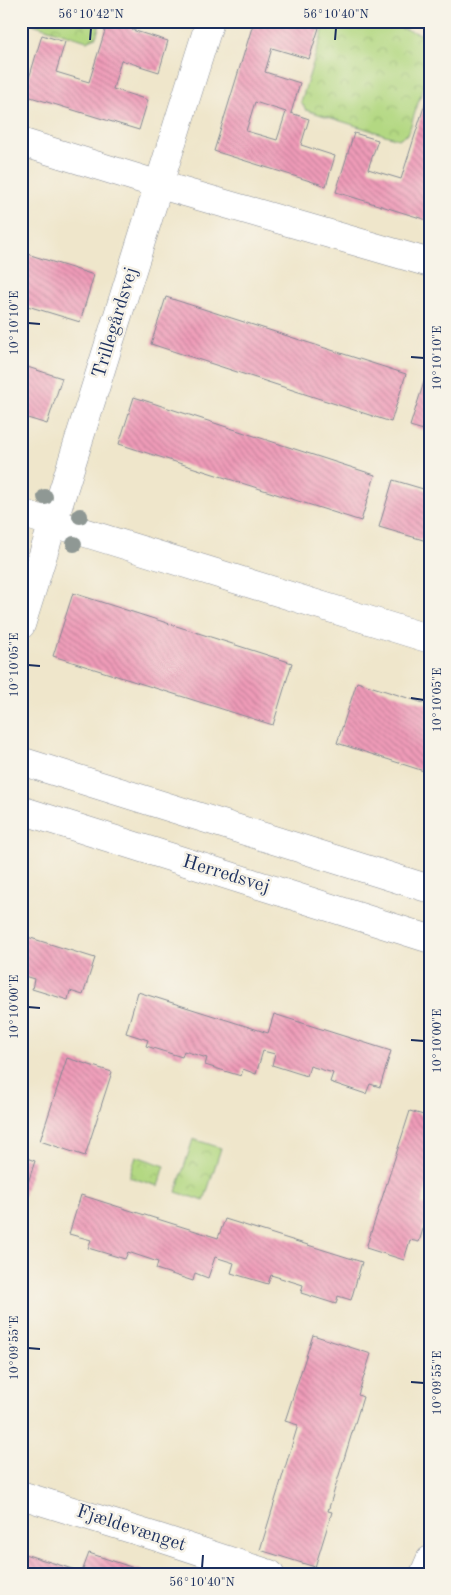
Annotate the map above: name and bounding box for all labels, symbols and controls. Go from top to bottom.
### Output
text: 56°10'42"N [58,8,124,21]
text: 56°10'40"N [303,8,369,21]
street label: Trillegårdsvej [90,265,142,381]
text: 10°10'10"E [9,291,21,355]
text: 10°10'10"E [432,326,444,390]
text: 10°10'05"E [8,633,21,697]
text: 10°10'05"E [431,668,444,732]
street label: Herredsvej [180,853,272,897]
text: 10°10'00"E [9,975,21,1039]
text: 10°10'00"E [432,1009,444,1073]
text: 10°09'55"E [8,1316,21,1380]
text: 10°09'55"E [431,1351,444,1415]
street label: Fjældevænget [74,1502,188,1556]
text: 56°10'40"N [169,1576,235,1589]

